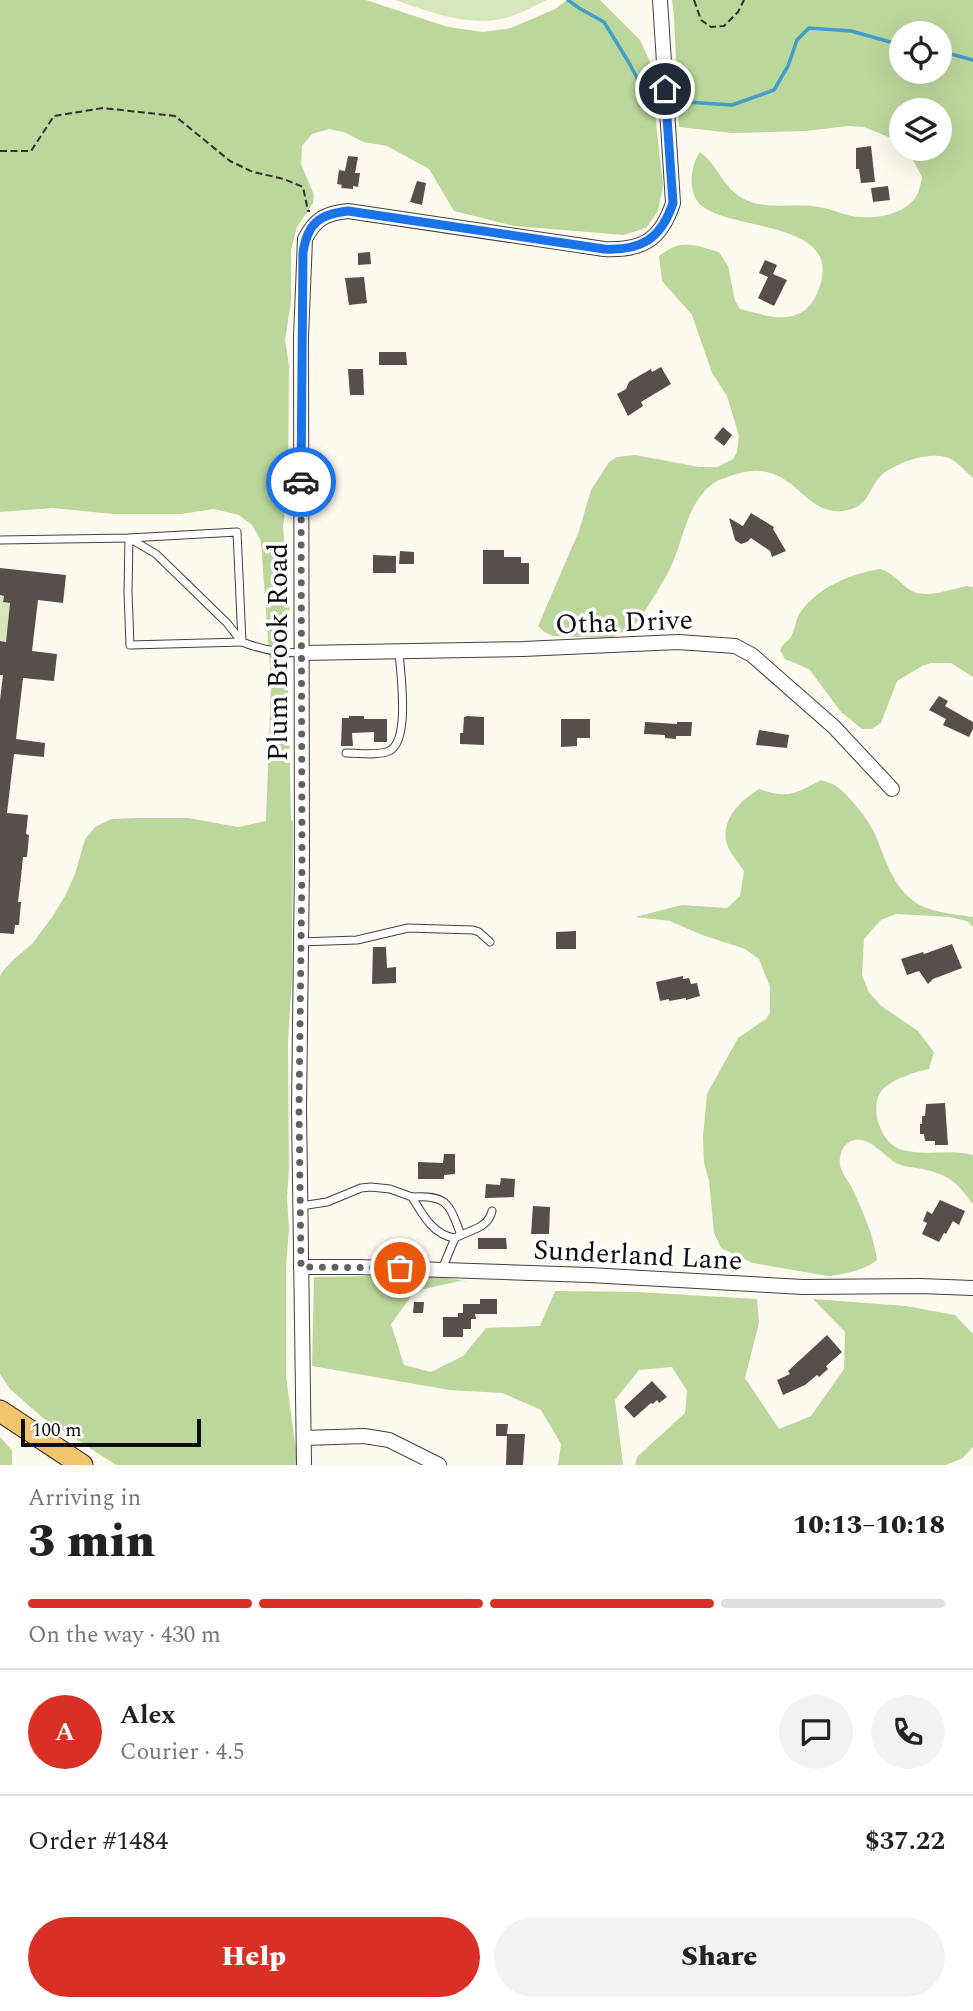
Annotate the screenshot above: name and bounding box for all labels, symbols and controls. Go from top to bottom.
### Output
map controls [889,21,952,161]
button: locate [889,21,952,84]
pin [635,59,695,119]
icon: home [646,70,684,108]
button: layers [889,98,952,161]
courier [266,447,336,517]
icon: car [282,463,320,501]
street label: Plum Brook Road [257,543,300,761]
street label: Otha Drive [554,599,694,646]
street label: Sunderland Lane [532,1229,744,1282]
pin [370,1238,430,1298]
icon: bag [381,1249,419,1287]
scale bar [21,1416,201,1448]
text: 100 m [32,1416,82,1445]
text: Arriving in [28,1481,141,1516]
text: 10:13–10:18 [793,1505,945,1545]
text: 3 min [28,1507,155,1577]
text: On the way · 430 m [28,1618,221,1653]
text: Alex [120,1695,175,1735]
button: chat [779,1695,853,1769]
button: phone [871,1695,945,1769]
text: A [55,1712,75,1752]
text: Courier · 4.5 [120,1735,245,1770]
text: Order #1484 [28,1821,168,1861]
text: $37.22 [865,1821,945,1861]
button: Help [28,1917,480,1997]
button: Share [494,1917,945,1997]

